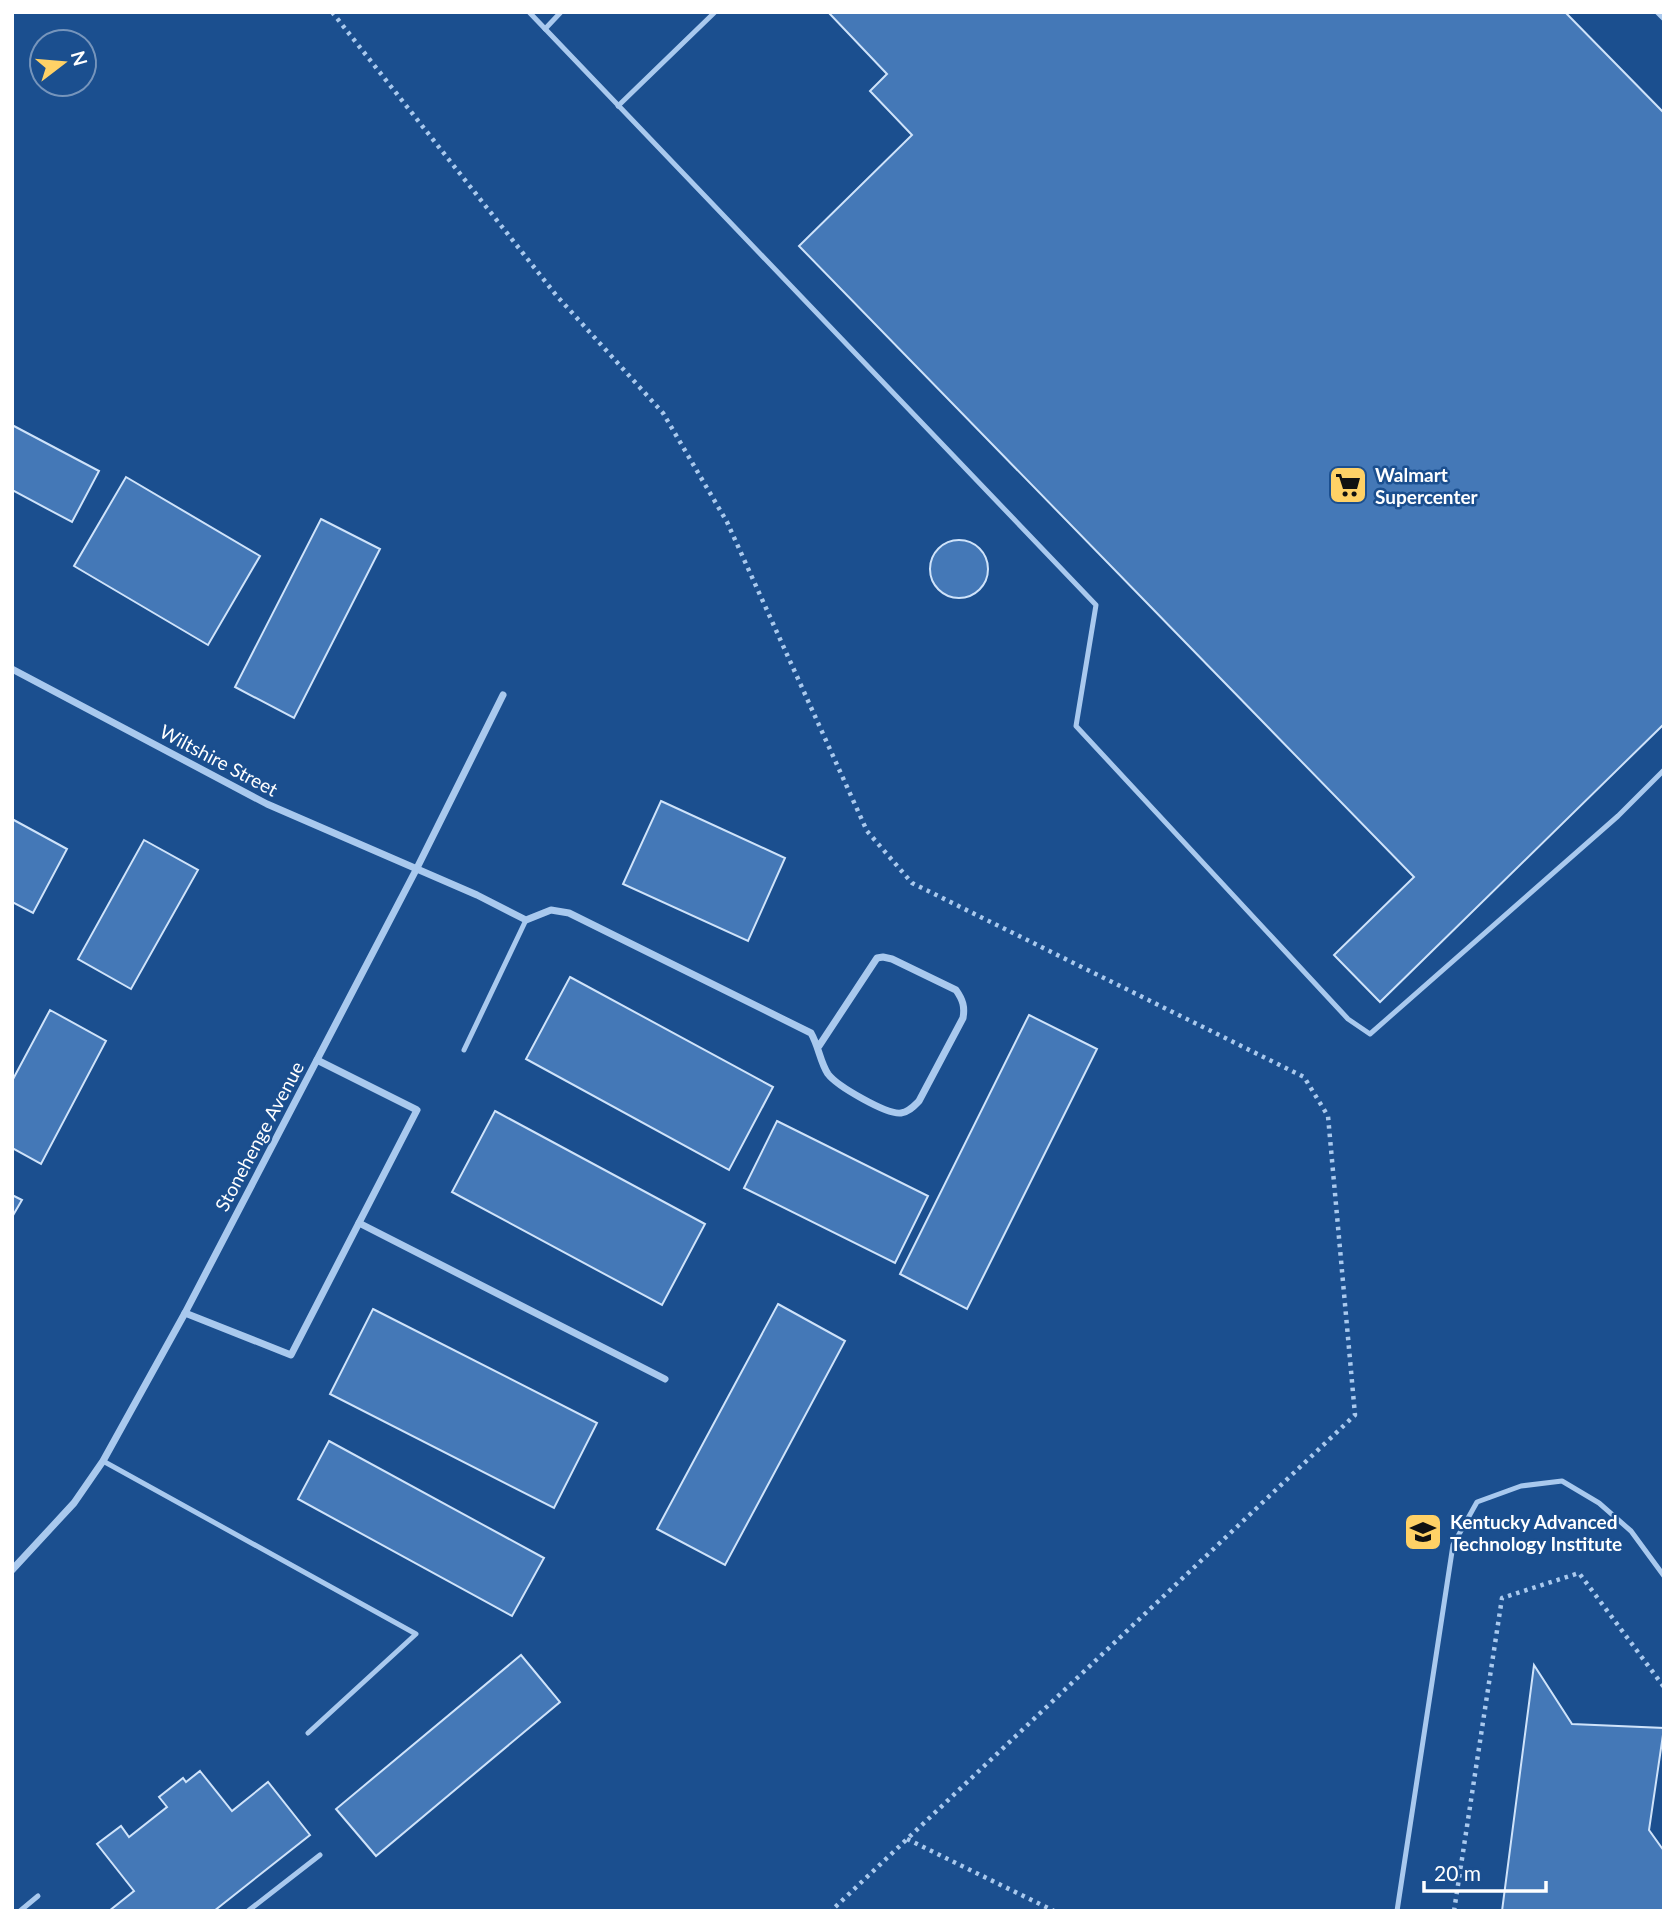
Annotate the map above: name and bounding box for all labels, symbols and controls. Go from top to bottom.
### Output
north arrow [28,28,98,98]
text: N [67,48,93,68]
place label: Walmart Supercenter [1375,463,1479,508]
supermarket icon: Walmart Supercenter [1327,464,1369,506]
street label: Wiltshire Street [156,719,282,801]
street label: Stonehenge Avenue [210,1057,308,1215]
place label: Kentucky Advanced Technology Institute [1450,1510,1622,1555]
school or university icon: Kentucky Advanced Technology Institute [1402,1511,1444,1553]
scale bar [1424,1850,1546,1894]
text: 20 m [1434,1860,1481,1885]

